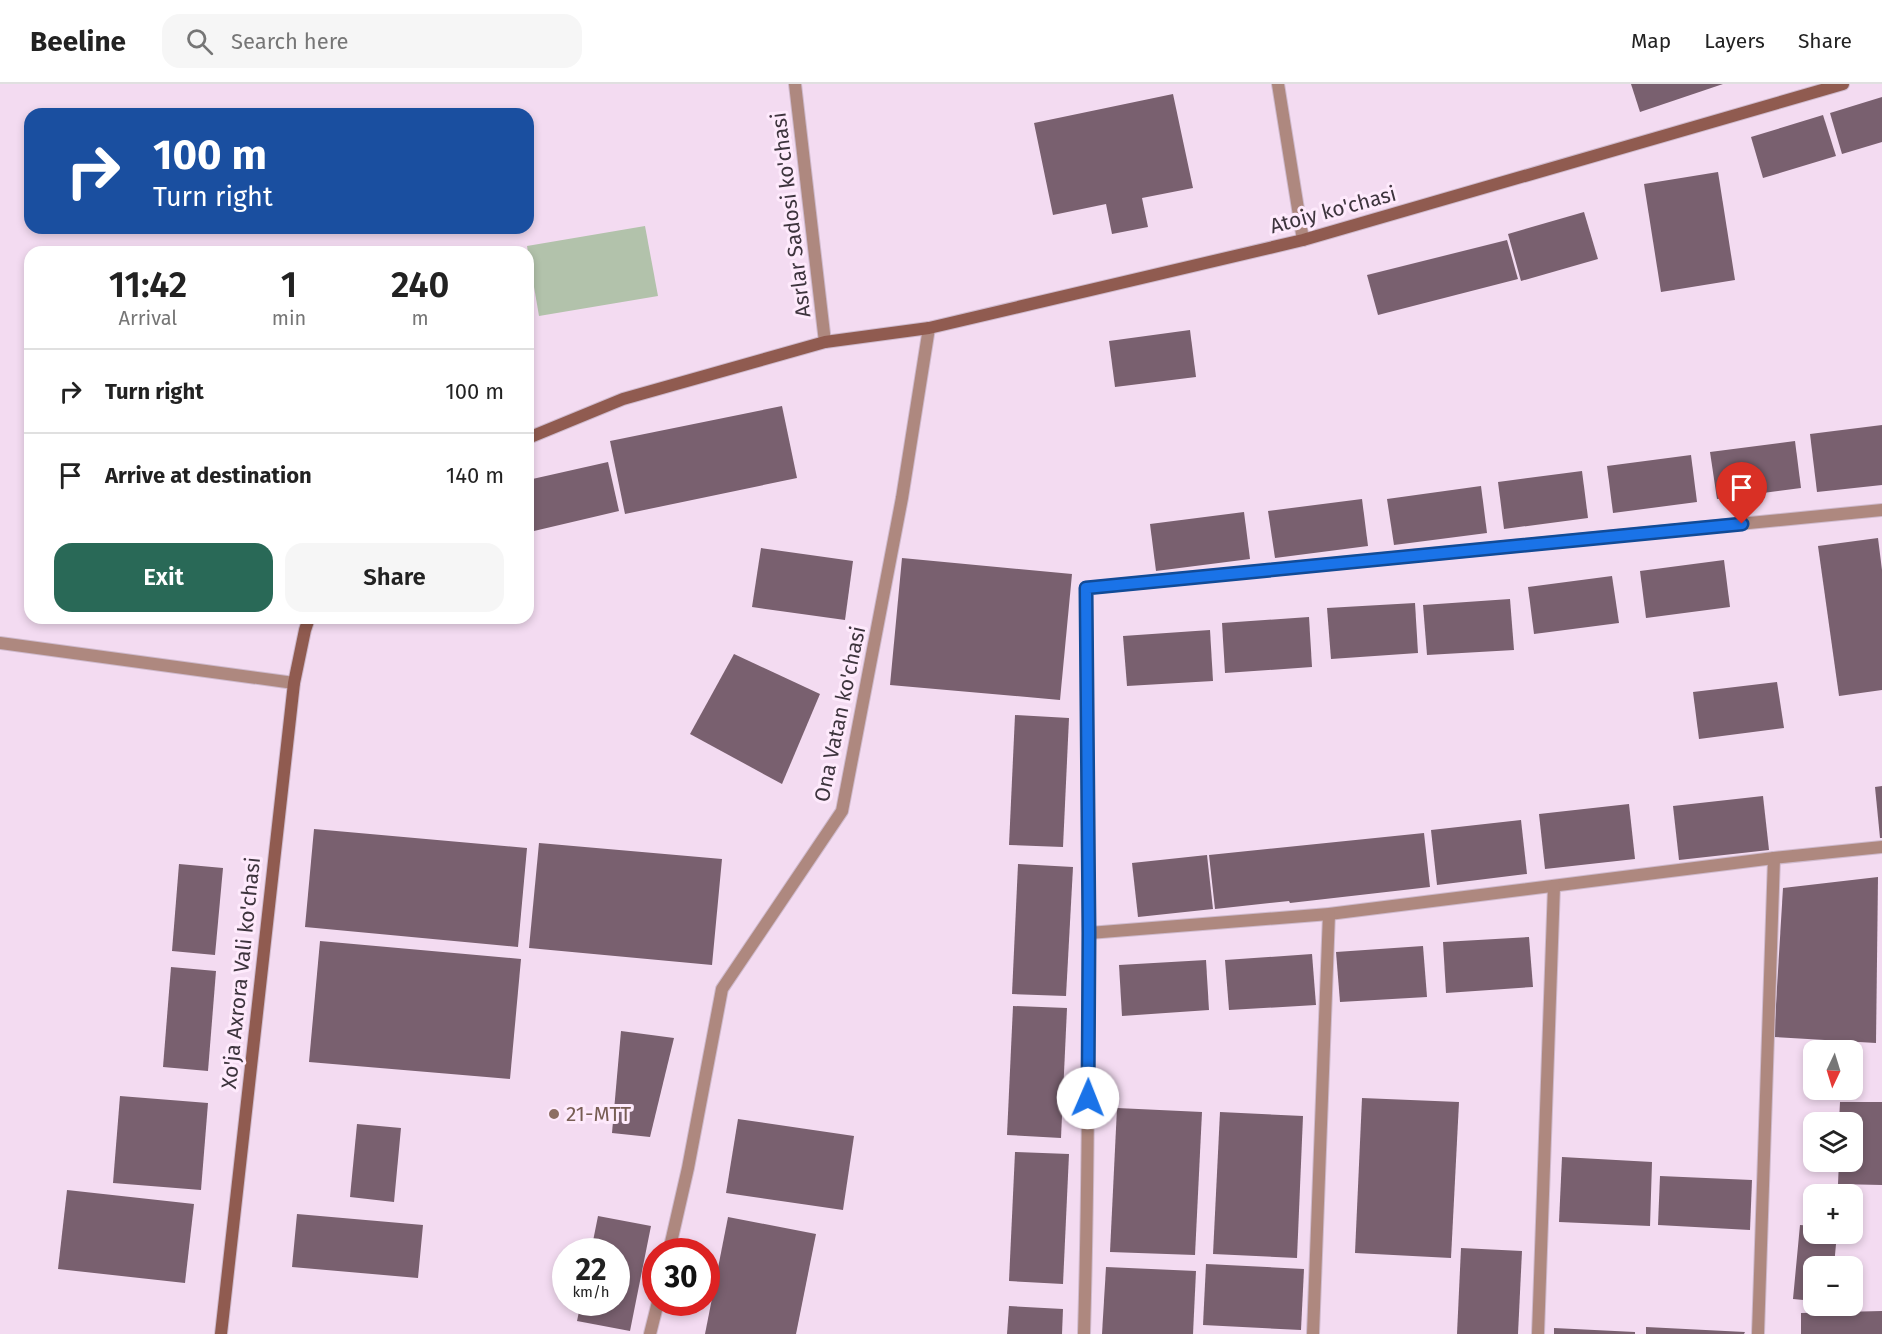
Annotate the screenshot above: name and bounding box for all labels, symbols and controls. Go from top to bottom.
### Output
search box [162,14,582,68]
text: Beeline [30,25,126,58]
icon: search [183,25,216,58]
text: Search here [231,28,349,55]
text: Map [1631,28,1671,54]
text: Layers [1704,28,1765,54]
text: Share [1798,28,1852,54]
street label: Asrlar Sadosi ko'chasi [766,111,816,319]
text: 100 m [153,130,267,180]
icon: right [54,132,132,210]
text: Turn right [153,181,273,213]
street label: Atoiy ko'chasi [1267,181,1399,239]
text: 11:42 [109,263,187,307]
text: 1 [281,263,297,307]
text: 240 [391,263,449,307]
text: Arrival [119,306,177,330]
text: min [272,306,306,330]
text: m [412,306,429,330]
icon: right [54,375,87,408]
text: Turn right [105,378,204,405]
text: 100 m [445,378,504,405]
icon: arrive [54,459,87,492]
text: Arrive at destination [105,462,312,489]
text: 140 m [446,462,504,489]
pin [1716,462,1767,524]
icon: arrive [1725,471,1758,504]
button: Exit [54,543,273,612]
button: Share [285,543,504,612]
street label: Ona Vatan ko'chasi [809,624,871,804]
street label: Xo'ja Axrora Vali ko'chasi [216,856,266,1090]
north arrow [1803,1040,1863,1100]
map controls [1803,1040,1863,1316]
position arrow [1056,1066,1120,1130]
place label: 21-MTT [566,1101,631,1127]
marker: 21-MTT [547,1107,561,1121]
button: layers [1803,1112,1863,1172]
button: + [1803,1184,1863,1244]
speed limit sign: 30 [642,1238,720,1316]
text: 22 [575,1252,607,1288]
button: − [1803,1256,1863,1316]
text: km/h [572,1283,610,1301]

